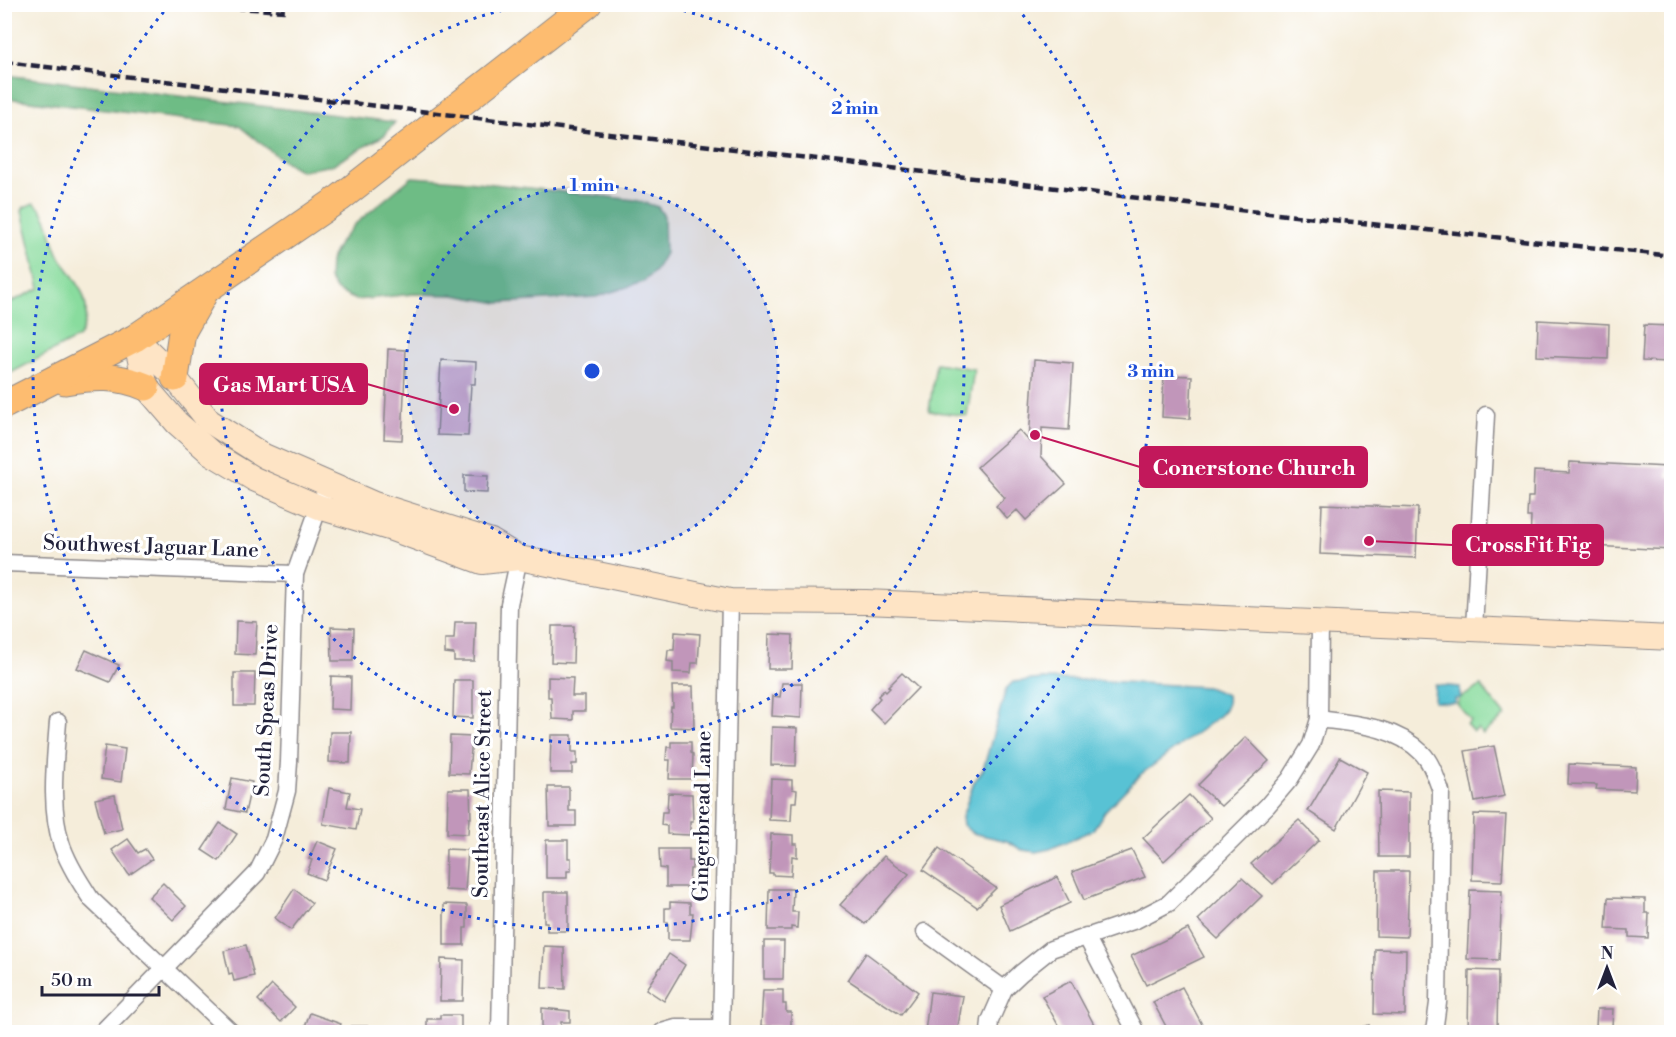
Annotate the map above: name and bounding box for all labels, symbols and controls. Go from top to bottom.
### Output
text: 2 min [831,97,879,120]
text: 1 min [570,174,614,197]
text: 3 min [1128,360,1174,383]
centre of rings [582,361,602,381]
callout: Gas Mart USA [200,364,367,404]
text: Gas Mart USA [213,372,357,399]
callout: Conerstone Church [1140,447,1367,487]
text: Conerstone Church [1152,455,1356,482]
callout: CrossFit Fig [1453,525,1603,565]
street label: Southwest Jaguar Lane [43,530,259,564]
text: CrossFit Fig [1465,532,1591,559]
street label: South Speas Drive [249,623,285,797]
street label: Southeast Alice Street [468,689,498,898]
street label: Gingerbread Lane [689,730,717,902]
north arrow [1577,938,1637,998]
text: N [1601,944,1614,964]
scale bar [42,959,159,997]
text: 50 m [51,969,93,992]

